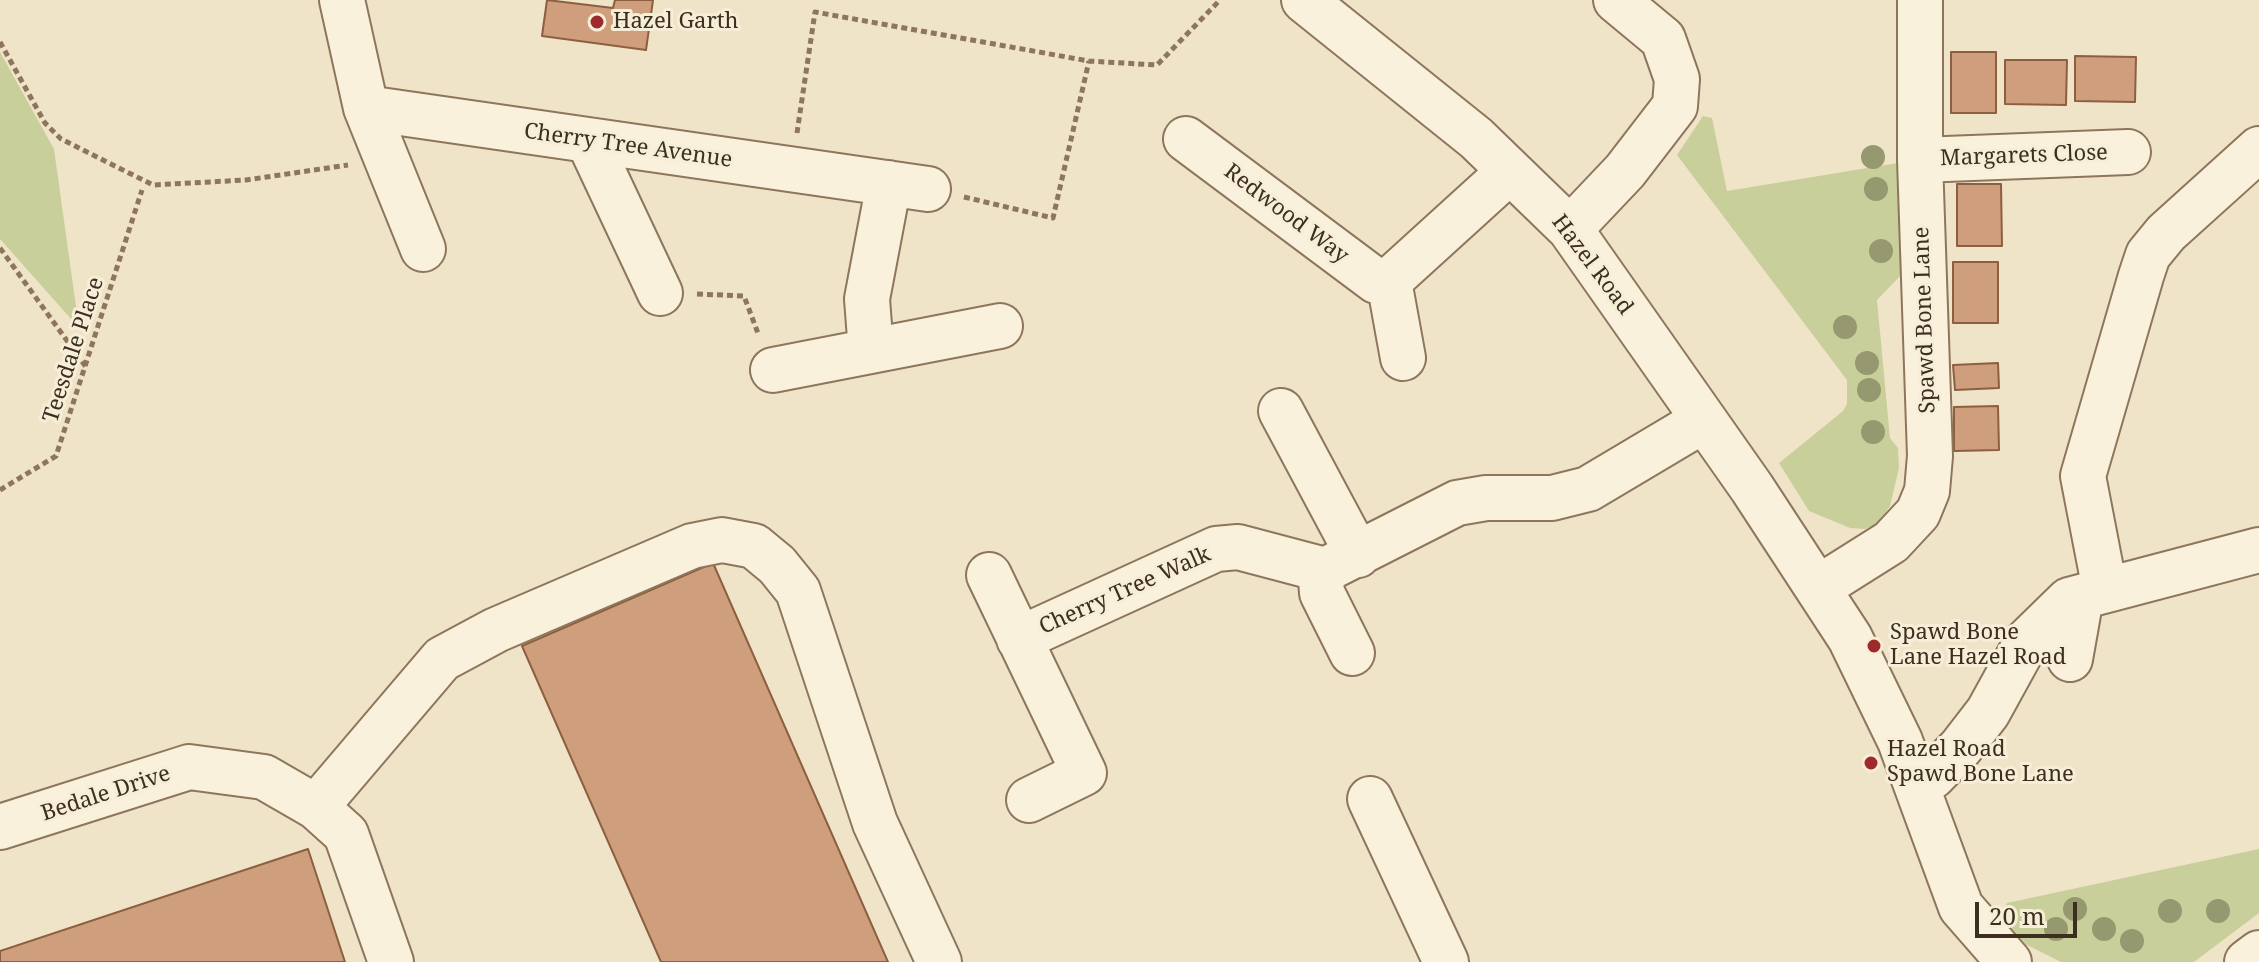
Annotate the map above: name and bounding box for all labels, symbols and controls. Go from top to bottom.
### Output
place label: Hazel Garth [613,9,739,35]
marker: Hazel Garth [588,13,606,31]
street label: Cherry Tree Avenue [522,118,734,174]
street label: Margarets Close [1940,140,2108,172]
street label: Redwood Way [1218,159,1354,269]
street label: Hazel Road [1546,210,1638,320]
street label: Spawd Bone Lane [1909,226,1941,414]
street label: Teesdale Place [38,274,110,426]
street label: Cherry Tree Walk [1035,541,1215,641]
place label: Spawd Bone Lane Hazel Road [1890,620,2066,672]
marker: Spawd Bone Lane Hazel Road [1865,637,1883,655]
place label: Hazel Road Spawd Bone Lane [1887,737,2074,788]
marker: Hazel Road Spawd Bone Lane [1862,754,1880,772]
street label: Bedale Drive [38,761,174,827]
scale bar [1979,886,2081,936]
text: 20 m [1989,899,2045,932]

